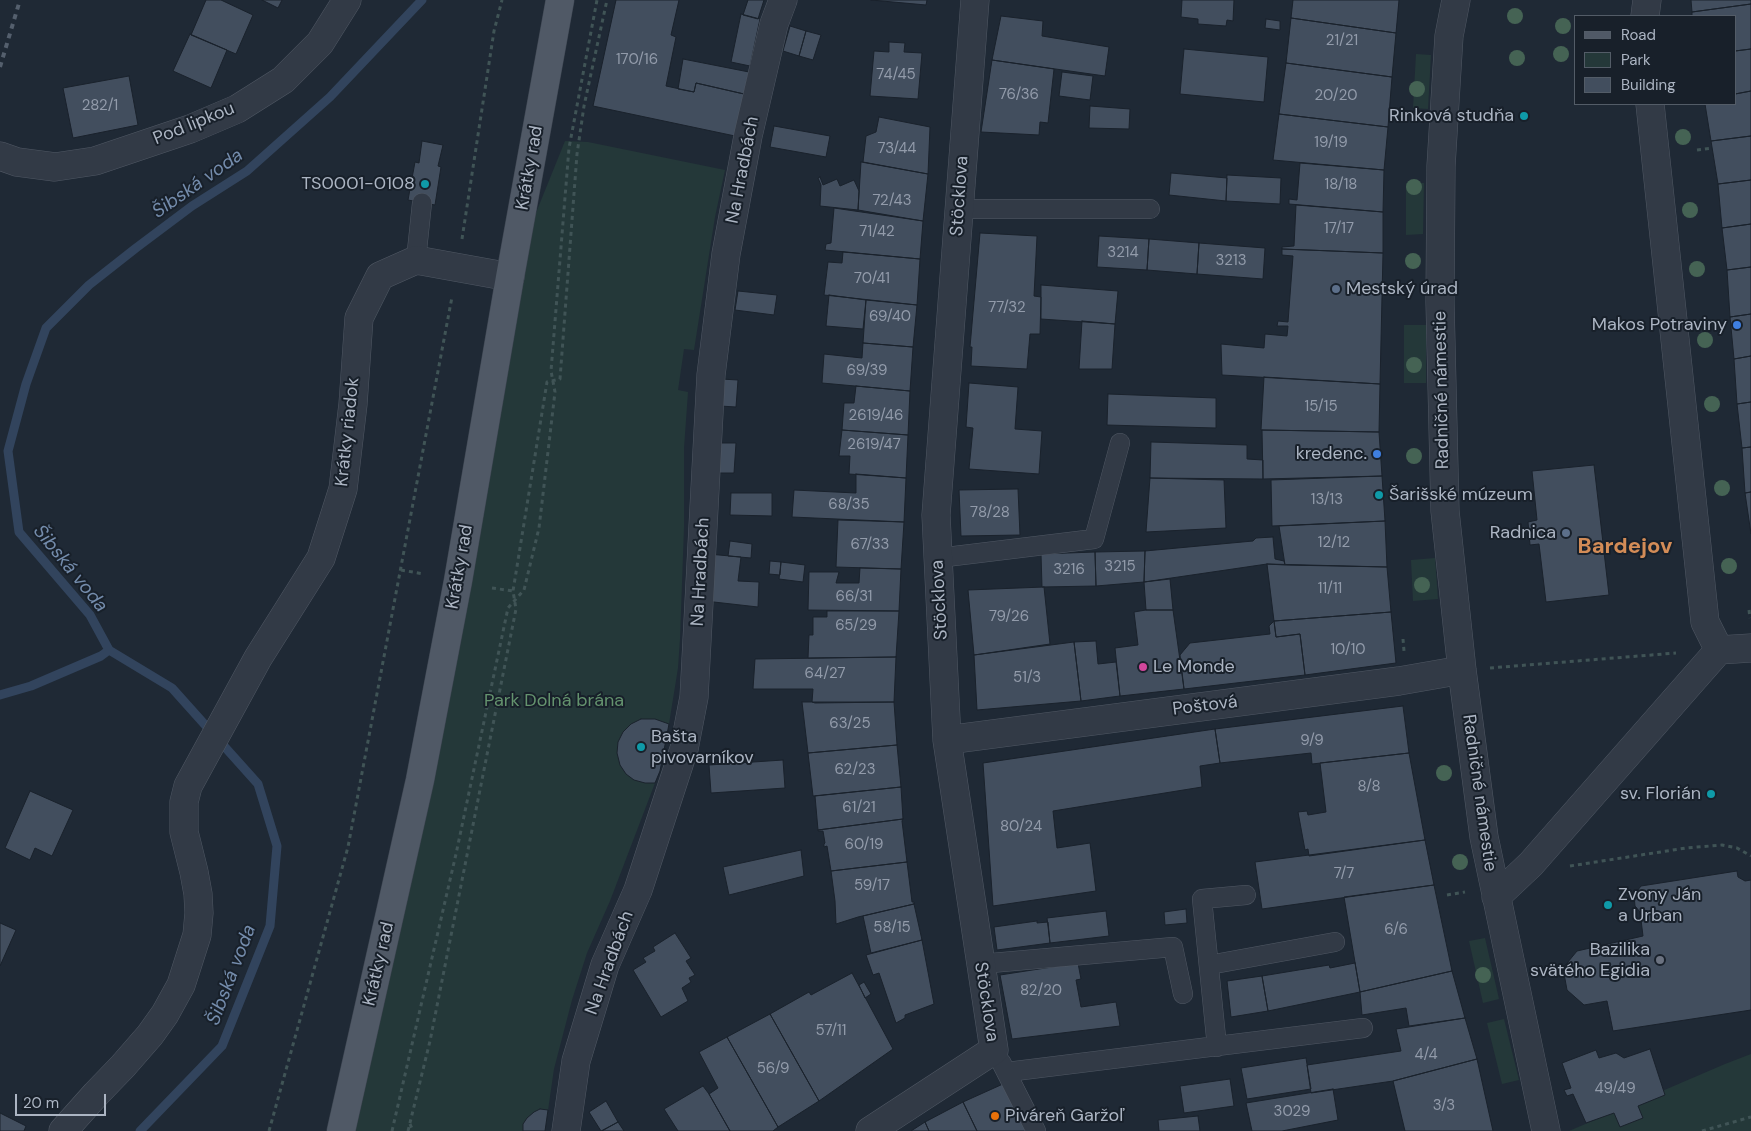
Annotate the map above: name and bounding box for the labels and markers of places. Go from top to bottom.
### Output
place label: Rinková studňa [1389,105,1514,127]
marker: Rinková studňa [1518,110,1530,122]
place label: TS0001-0108 [301,173,415,195]
marker: TS0001-0108 [419,178,431,190]
place label: Mestský úrad [1346,278,1458,300]
marker: Mestský úrad [1330,283,1342,295]
place label: Makos Potraviny [1592,314,1727,336]
marker: Makos Potraviny [1731,319,1743,331]
place label: kredenc. [1296,443,1367,465]
marker: kredenc. [1371,448,1383,460]
place label: Šarišské múzeum [1389,484,1533,506]
marker: Šarišské múzeum [1373,489,1385,501]
place label: Radnica [1490,522,1556,544]
marker: Radnica [1560,527,1572,539]
place label: Le Monde [1153,656,1235,678]
marker: Le Monde [1137,661,1149,673]
place label: Bašta pivovarníkov [651,726,754,769]
marker: Bašta pivovarníkov [635,741,647,753]
place label: sv. Florián [1620,783,1701,805]
marker: sv. Florián [1705,788,1717,800]
place label: Zvony Ján a Urban [1618,884,1701,926]
marker: Zvony Ján a Urban [1602,899,1614,911]
place label: Bazilika svätého Egidia [1530,939,1650,982]
marker: Bazilika svätého Egidia [1654,954,1666,966]
place label: Piváreň Garžoľ [1005,1105,1125,1127]
marker: Piváreň Garžoľ [989,1110,1001,1122]

